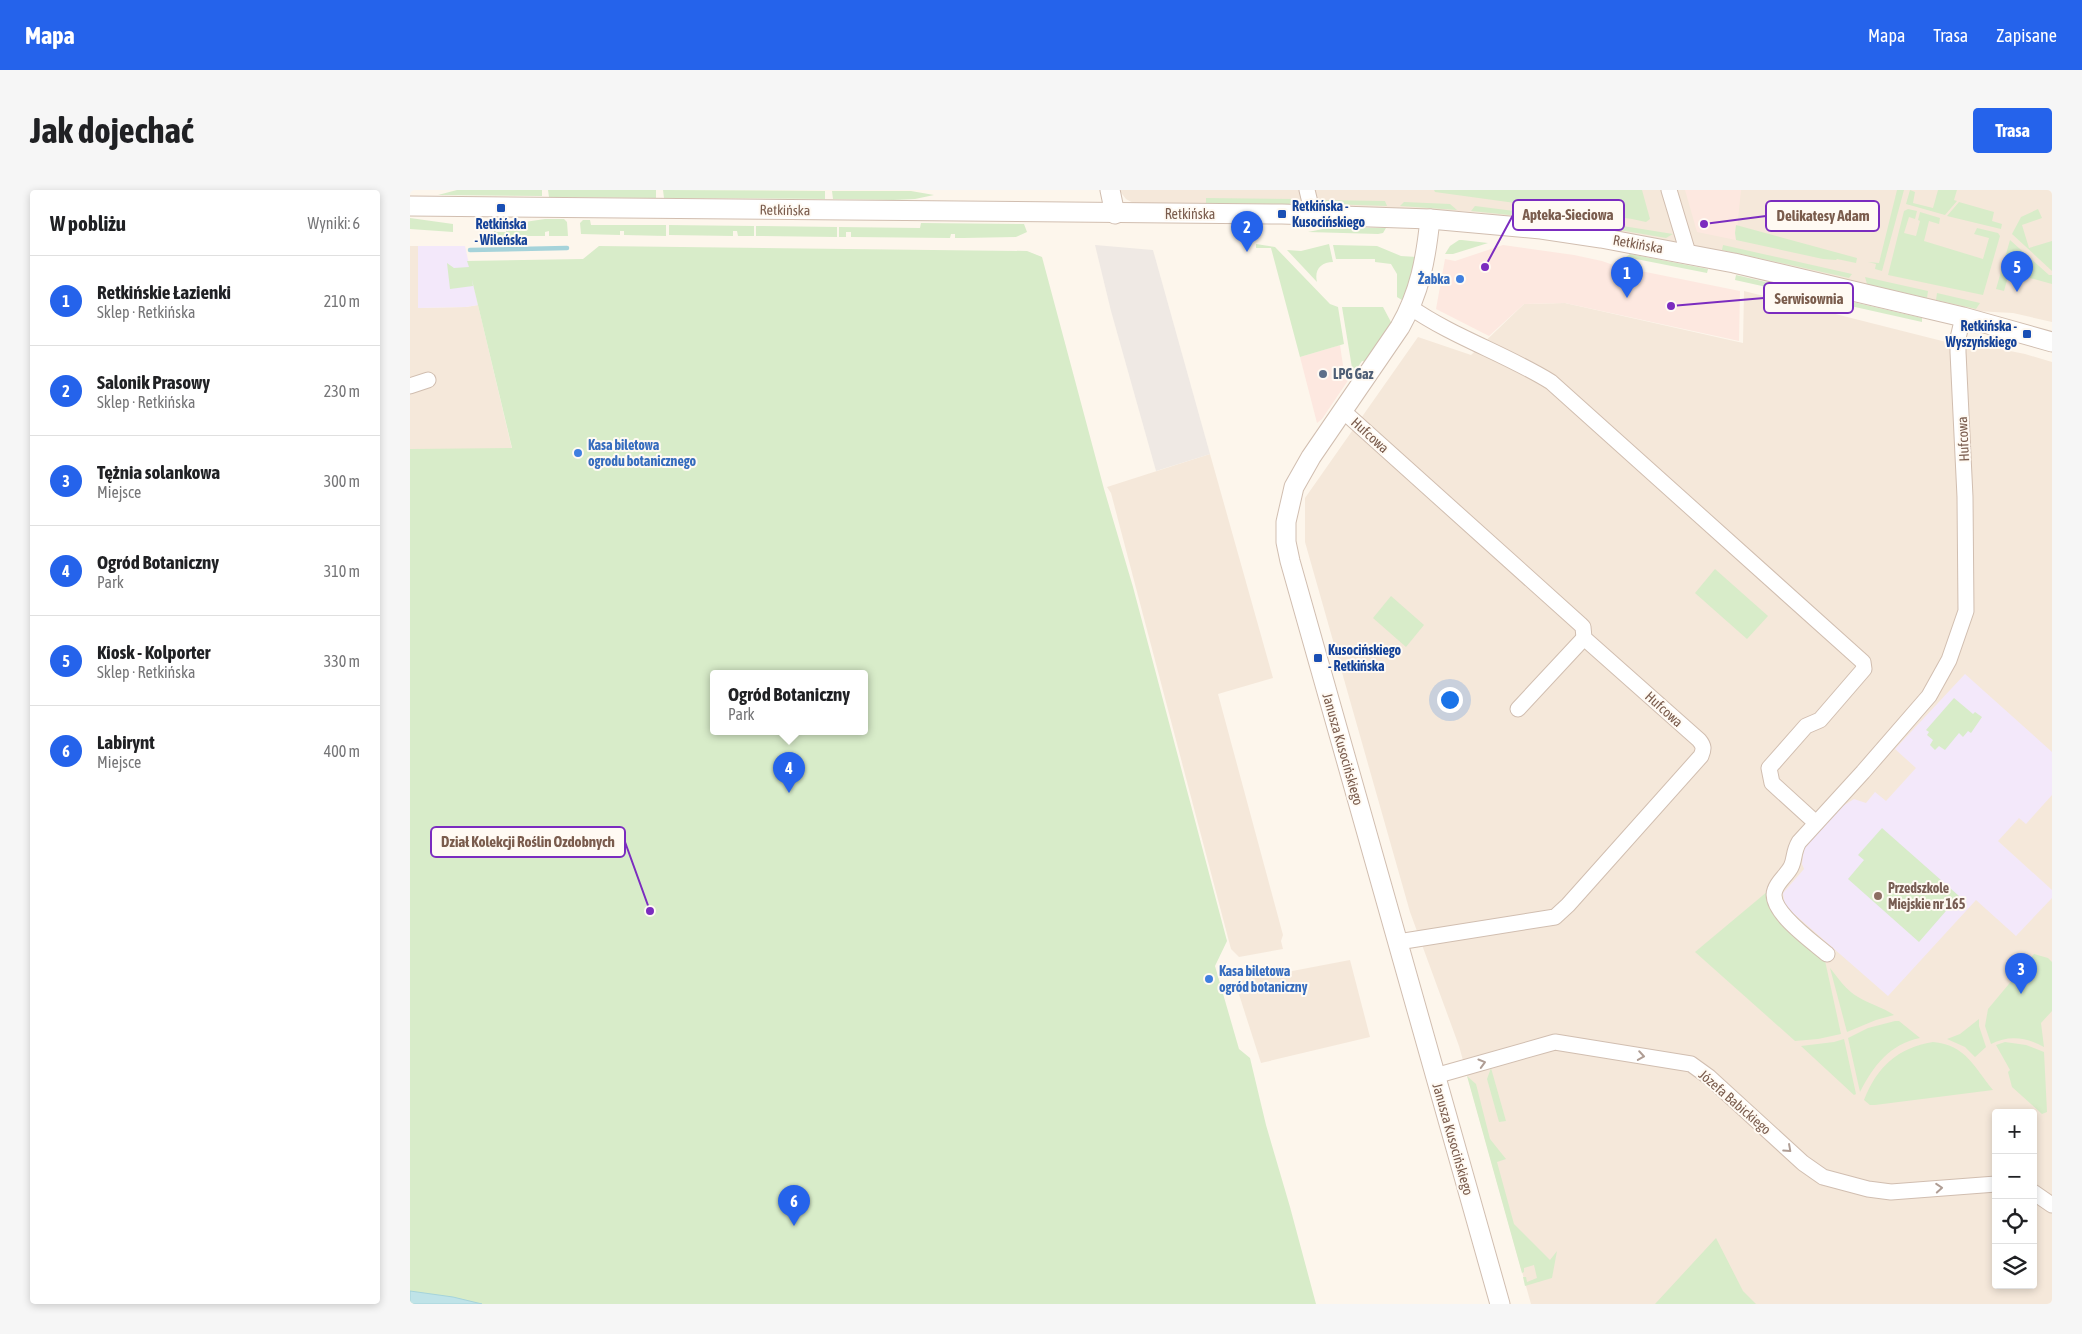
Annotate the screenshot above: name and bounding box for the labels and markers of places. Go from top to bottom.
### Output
place label: Retkińska - Kusocińskiego [1292,198,1366,230]
callout: Apteka-Sieciowa [1513,200,1624,230]
callout: Delikatesy Adam [1766,201,1879,231]
marker: Retkińska - Wileńska [495,202,507,214]
marker: Retkińska - Kusocińskiego [1276,208,1288,220]
pin: 2 [1231,211,1263,252]
place label: Retkińska - Wileńska [474,216,528,248]
pin: 5 [2001,251,2033,292]
pin: 1 [1611,257,1643,298]
place label: Żabka [1418,270,1450,287]
marker: Żabka [1454,273,1466,285]
callout: Serwisownia [1764,283,1853,313]
place label: Retkińska - Wyszyńskiego [1945,318,2017,350]
marker: Retkińska - Wyszyńskiego [2021,328,2033,340]
place label: LPG Gaz [1333,366,1374,382]
marker: LPG Gaz [1317,368,1329,380]
place label: Kasa biletowa ogrodu botanicznego [588,437,696,469]
marker: Kasa biletowa ogrodu botanicznego [572,447,584,459]
place label: Kusocińskiego - Retkińska [1328,642,1402,674]
marker: Kusocińskiego - Retkińska [1312,652,1324,664]
pin: 4 [773,752,805,793]
callout: Dział Kolekcji Roślin Ozdobnych [431,827,625,857]
place label: Przedszkole Miejskie nr 165 [1888,880,1966,912]
marker: Przedszkole Miejskie nr 165 [1872,890,1884,902]
pin: 3 [2005,953,2037,994]
place label: Kasa biletowa ogród botaniczny [1219,963,1308,995]
marker: Kasa biletowa ogród botaniczny [1203,973,1215,985]
pin: 6 [778,1185,810,1226]

